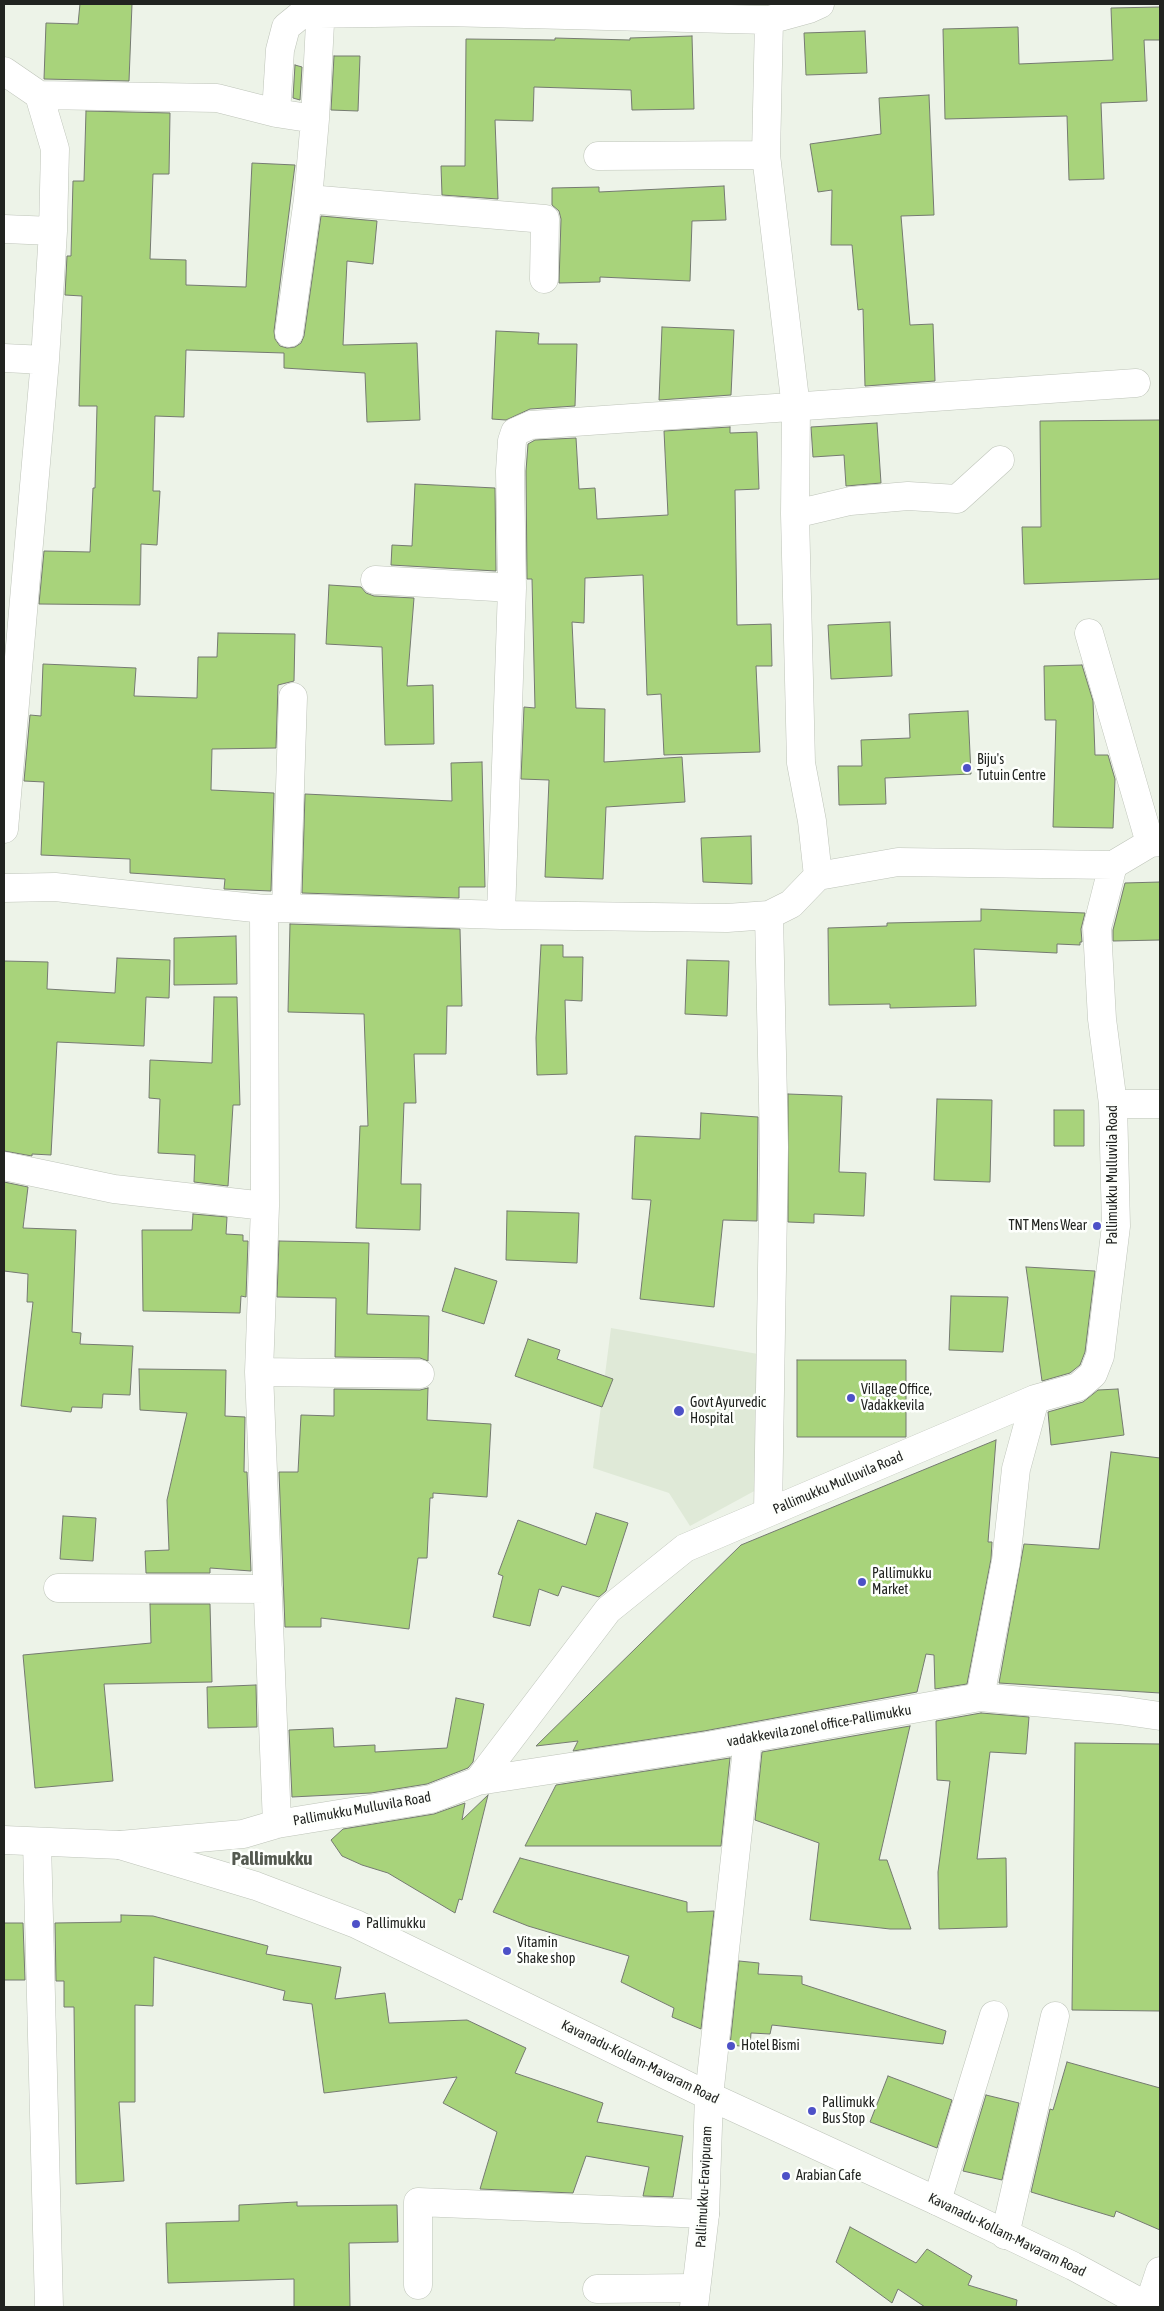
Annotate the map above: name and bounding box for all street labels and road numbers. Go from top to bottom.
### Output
street label: Pallimukku Mulluvila Road [1105,1105,1121,1245]
street label: Pallimukku Mulluvila Road [770,1448,906,1518]
street label: vadakkevila zonel office-Pallimukku [725,1701,913,1751]
street label: Pallimukku Mulluvila Road [292,1789,432,1829]
street label: Kavanadu-Kollam-Mavaram Road [558,2016,722,2108]
street label: Pallimukku-Eravipuram [692,2125,716,2249]
street label: Kavanadu-Kollam-Mavaram Road [925,2189,1089,2281]

